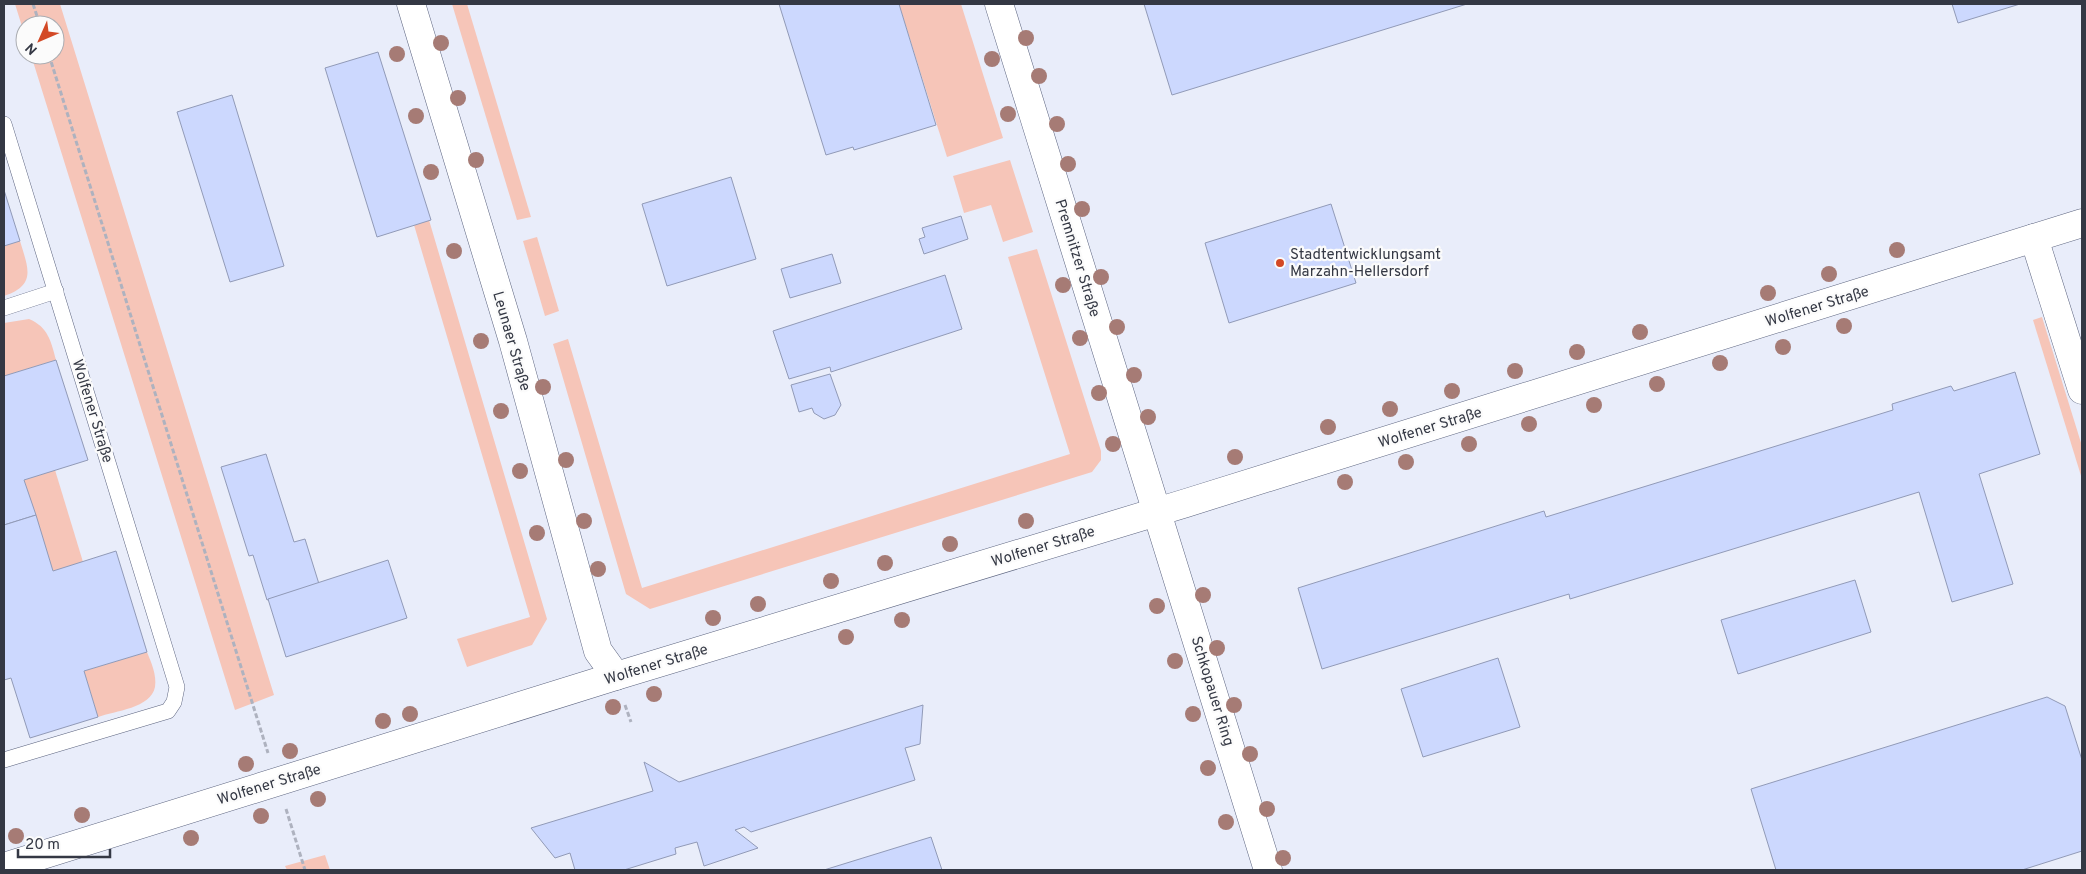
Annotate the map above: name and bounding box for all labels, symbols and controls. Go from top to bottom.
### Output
north arrow [15,15,65,65]
text: N [22,39,41,58]
street label: Premnitzer Straße [1050,197,1104,320]
place label: Stadtentwicklungsamt Marzahn-Hellersdorf [1290,246,1441,282]
marker: Stadtentwicklungsamt Marzahn-Hellersdorf [1274,257,1286,269]
street label: Wolfener Straße [1763,283,1872,332]
street label: Leunaer Straße [487,289,534,393]
street label: Wolfener Straße [67,357,116,466]
street label: Wolfener Straße [1376,404,1485,453]
street label: Wolfener Straße [989,523,1098,572]
street label: Schkopauer Ring [1186,634,1237,749]
street label: Wolfener Straße [602,641,711,690]
street label: Wolfener Straße [215,761,324,810]
scale bar [18,826,110,858]
text: 20 m [25,836,60,855]

